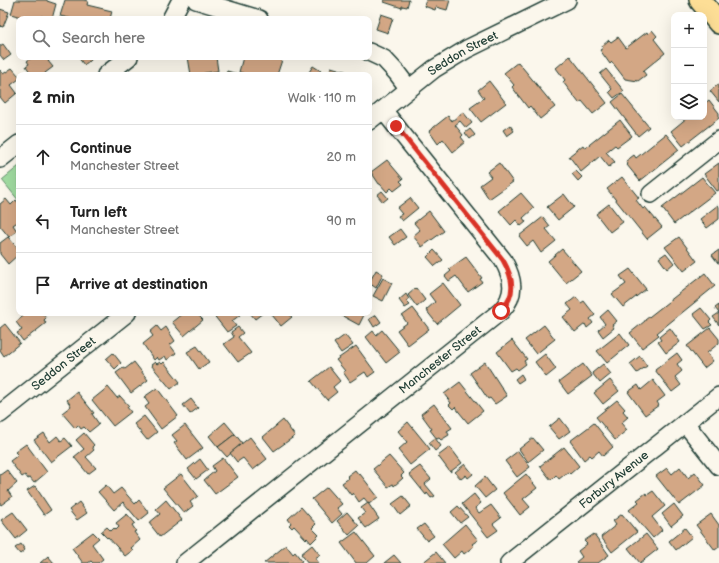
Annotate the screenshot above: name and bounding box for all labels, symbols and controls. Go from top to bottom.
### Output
map controls [671,12,707,120]
button: + [671,12,707,48]
search box [16,16,372,60]
icon: search [30,27,52,49]
street label: Seddon Street [425,28,500,79]
text: Search here [62,29,145,48]
button: − [671,48,707,84]
button: layers [671,84,707,120]
text: 2 min [32,88,75,108]
text: Walk · 110 m [288,90,356,106]
route end [387,117,405,135]
text: Continue [70,139,132,158]
icon: ahead [32,146,54,168]
text: 20 m [326,149,356,165]
text: Manchester Street [70,158,179,174]
text: Turn left [70,203,127,222]
icon: left [32,210,54,232]
text: 90 m [327,213,356,229]
text: Manchester Street [70,222,179,238]
icon: arrive [32,274,54,296]
text: Arrive at destination [70,275,208,294]
route start [492,302,510,320]
street label: Manchester Street [396,323,485,397]
street label: Seddon Street [29,334,99,394]
street label: Forbury Avenue [576,448,652,512]

